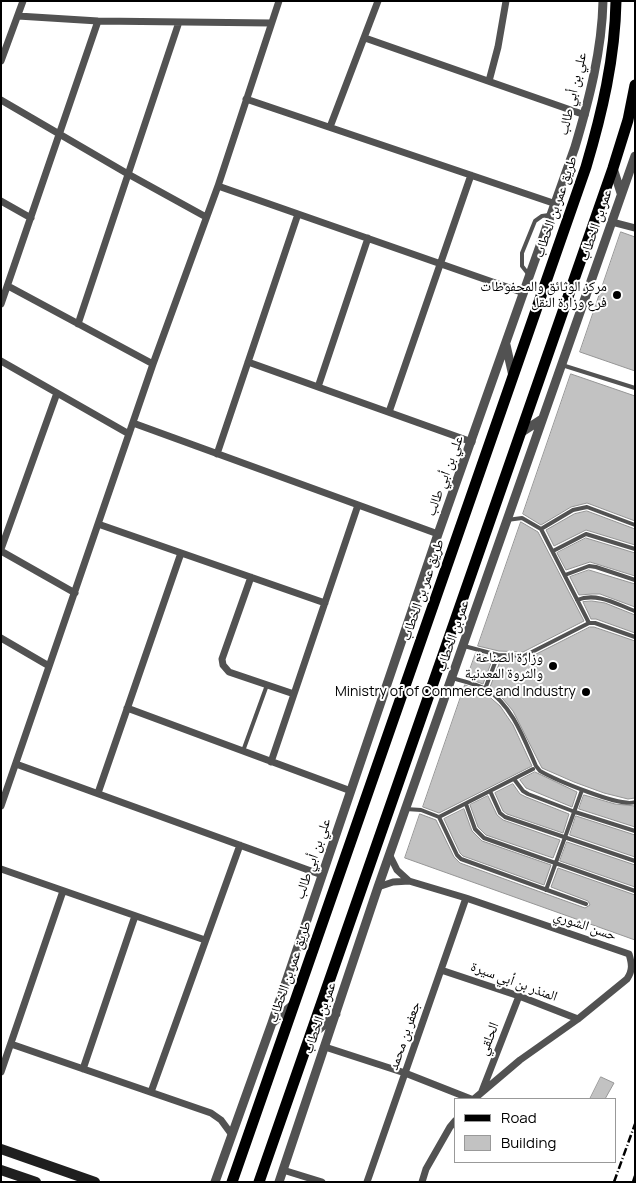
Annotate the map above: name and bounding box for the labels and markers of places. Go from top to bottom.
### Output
place label: مركز الوثائق والمحفوظات فرع وزارة النقل [480,279,607,312]
marker: مركز الوثائق والمحفوظات فرع وزارة النقل [611,289,623,301]
place label: وزارة الصناعة والثروة المعدنية [465,650,543,682]
marker: وزارة الصناعة والثروة المعدنية [547,660,559,672]
place label: Ministry of of Commerce and Industry [335,684,576,700]
marker: Ministry of of Commerce and Industry [580,686,592,698]

